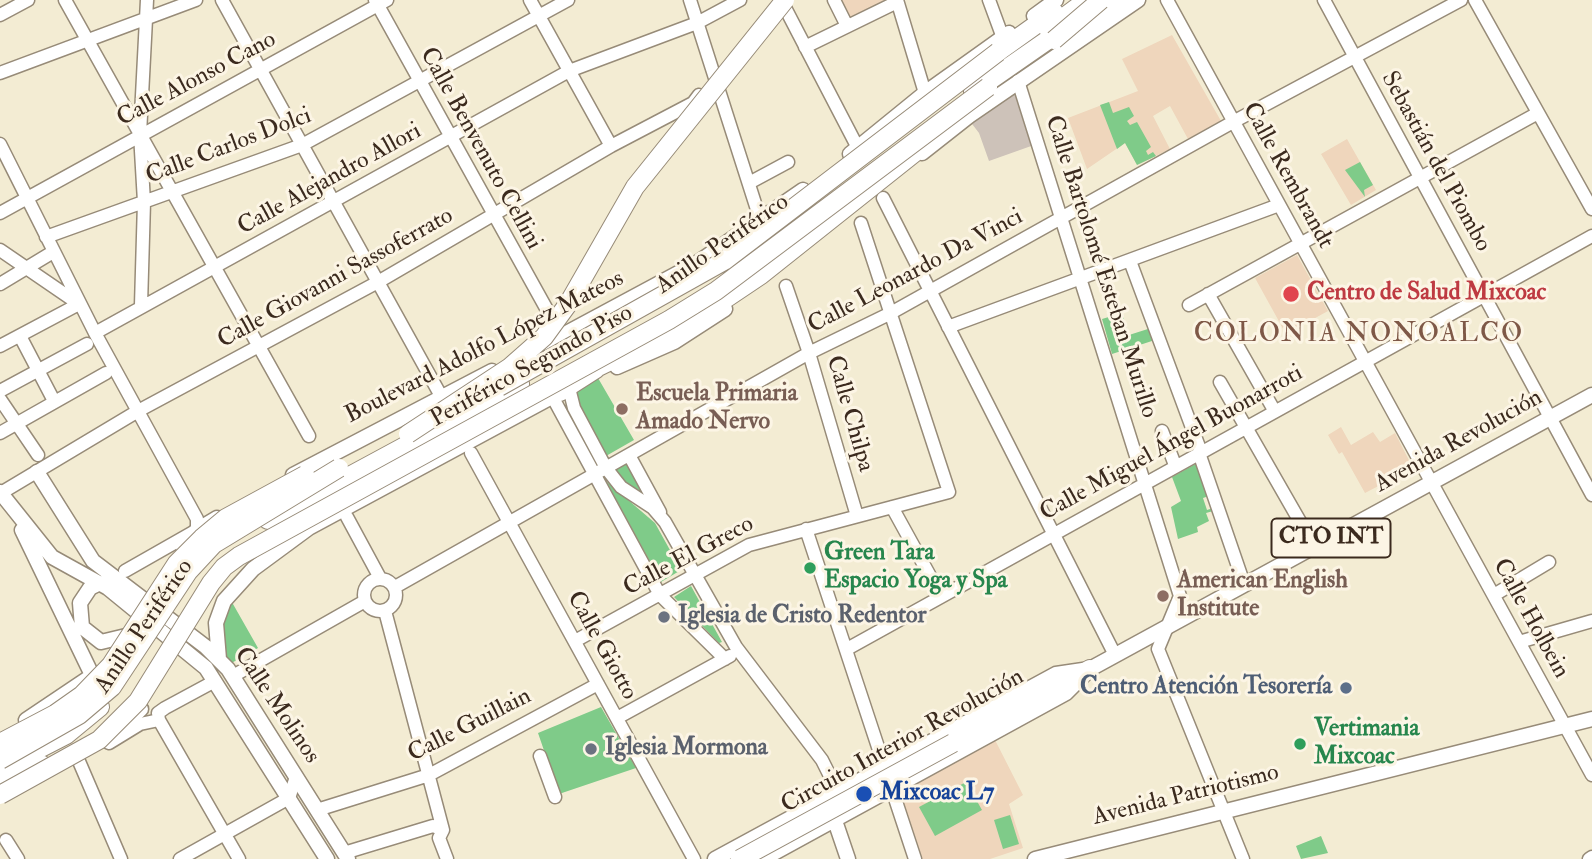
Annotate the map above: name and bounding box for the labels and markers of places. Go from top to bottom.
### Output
place label: Centro de Salud Mixcoac [1307,280,1546,308]
marker: Centro de Salud Mixcoac [1281,284,1301,304]
place label: Escuela Primaria Amado Nervo [636,381,798,437]
marker: Escuela Primaria Amado Nervo [614,401,630,417]
place label: Green Tara Espacio Yoga y Spa [824,540,1007,596]
marker: Green Tara Espacio Yoga y Spa [802,560,818,576]
place label: American English Institute [1177,568,1348,624]
marker: American English Institute [1155,588,1171,604]
place label: Iglesia de Cristo Redentor [678,603,927,631]
marker: Iglesia de Cristo Redentor [656,609,672,625]
place label: Centro Atención Tesorería [1080,674,1332,702]
marker: Centro Atención Tesorería [1338,680,1354,696]
place label: Vertimania Mixcoac [1314,716,1419,772]
place label: Iglesia Mormona [605,735,768,763]
marker: Vertimania Mixcoac [1292,736,1308,752]
marker: Iglesia Mormona [583,741,599,757]
place label: Mixcoac L7 [880,780,994,808]
marker: Mixcoac L7 [854,784,874,804]

